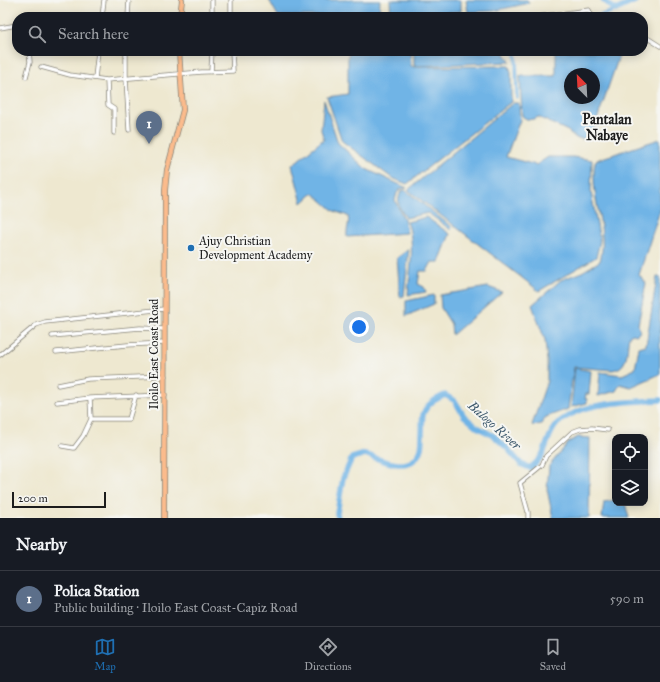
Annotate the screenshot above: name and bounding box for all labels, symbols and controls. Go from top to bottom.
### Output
search box [12,12,648,56]
icon: search [26,23,48,45]
text: Search here [58,25,129,43]
north arrow [564,68,600,104]
pin: 1 [136,111,162,144]
district label: Pantalan Nabaye [582,111,632,145]
place label: Ajuy Christian Development Academy [198,234,313,262]
marker: Ajuy Christian Development Academy [186,243,196,253]
street label: Iloilo East Coast Road [147,299,161,409]
your location [349,317,369,337]
water label: Balogo River [464,397,524,454]
map controls [612,434,648,506]
button: locate [612,434,648,470]
button: layers [612,470,648,506]
scale bar [12,490,106,509]
text: 200 m [18,492,48,505]
text: Nearby [16,534,67,555]
text: Polica Station [54,582,139,600]
text: 1 [26,591,32,607]
text: 590 m [610,591,644,607]
text: Public building · Iloilo East Coast-Capiz Road [54,600,298,616]
tab: Map [94,636,116,673]
tab: Directions [304,636,352,673]
tab: Saved [540,636,566,673]

